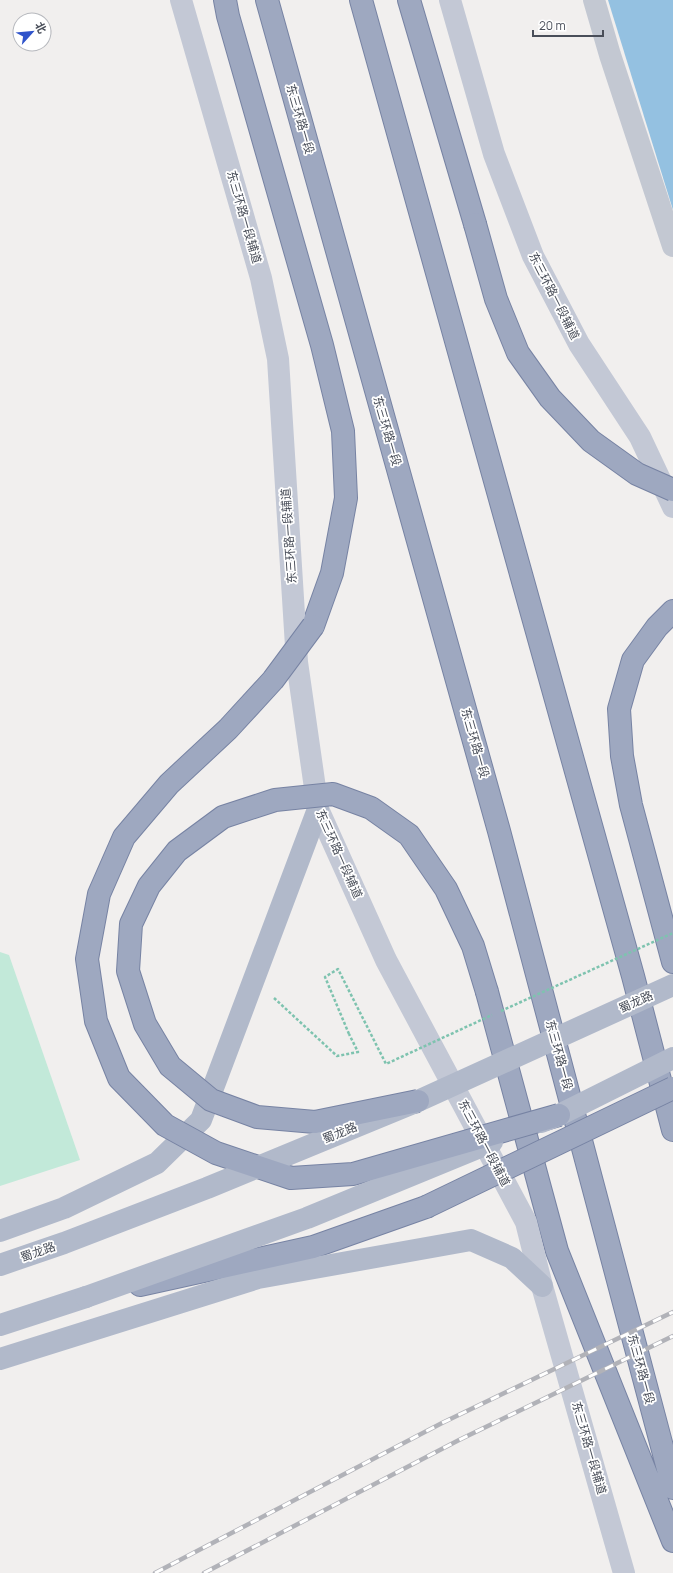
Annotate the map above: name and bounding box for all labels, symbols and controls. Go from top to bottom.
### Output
north arrow [12,12,52,52]
scale bar [533,12,603,38]
text: 20 m [539,17,566,34]
text: 北 [32,19,51,36]
street label: 东三环路一段 [282,82,319,156]
street label: 东三环路一段辅道 [223,168,266,265]
street label: 东三环路一段辅道 [525,249,584,342]
street label: 东三环路一段 [369,394,406,468]
street label: 东三环路一段辅道 [277,488,300,585]
street label: 东三环路一段 [457,706,494,780]
street label: 东三环路一段辅道 [312,806,367,901]
street label: 蜀龙路 [616,986,656,1017]
street label: 东三环路一段 [542,1018,577,1092]
street label: 东三环路一段辅道 [454,1096,514,1189]
street label: 蜀龙路 [320,1118,360,1147]
street label: 蜀龙路 [18,1238,58,1265]
street label: 东三环路一段 [624,1332,659,1406]
street label: 东三环路一段辅道 [568,1399,611,1496]

